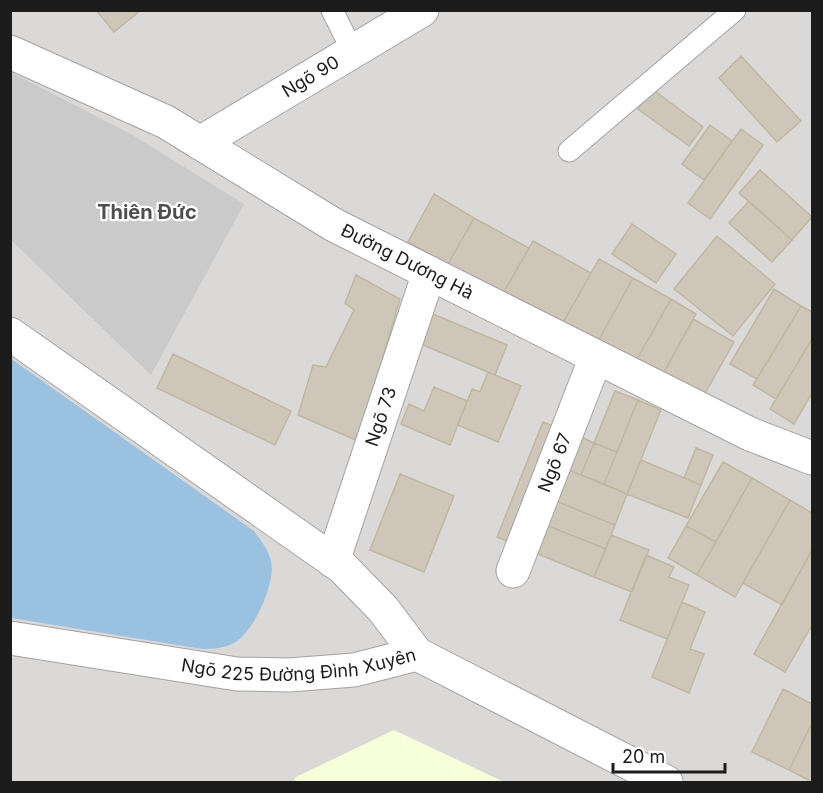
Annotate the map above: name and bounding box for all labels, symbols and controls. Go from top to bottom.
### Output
street label: Ngõ 90 [278,51,343,101]
district label: Thiên Đức [97,200,197,224]
street label: Đường Dương Hà [338,219,477,303]
street label: Ngõ 73 [361,384,400,449]
street label: Ngõ 67 [534,430,575,495]
street label: Ngõ 225 Đường Đình Xuyên [180,644,418,685]
scale bar [613,736,726,774]
text: 20 m [622,746,665,767]

